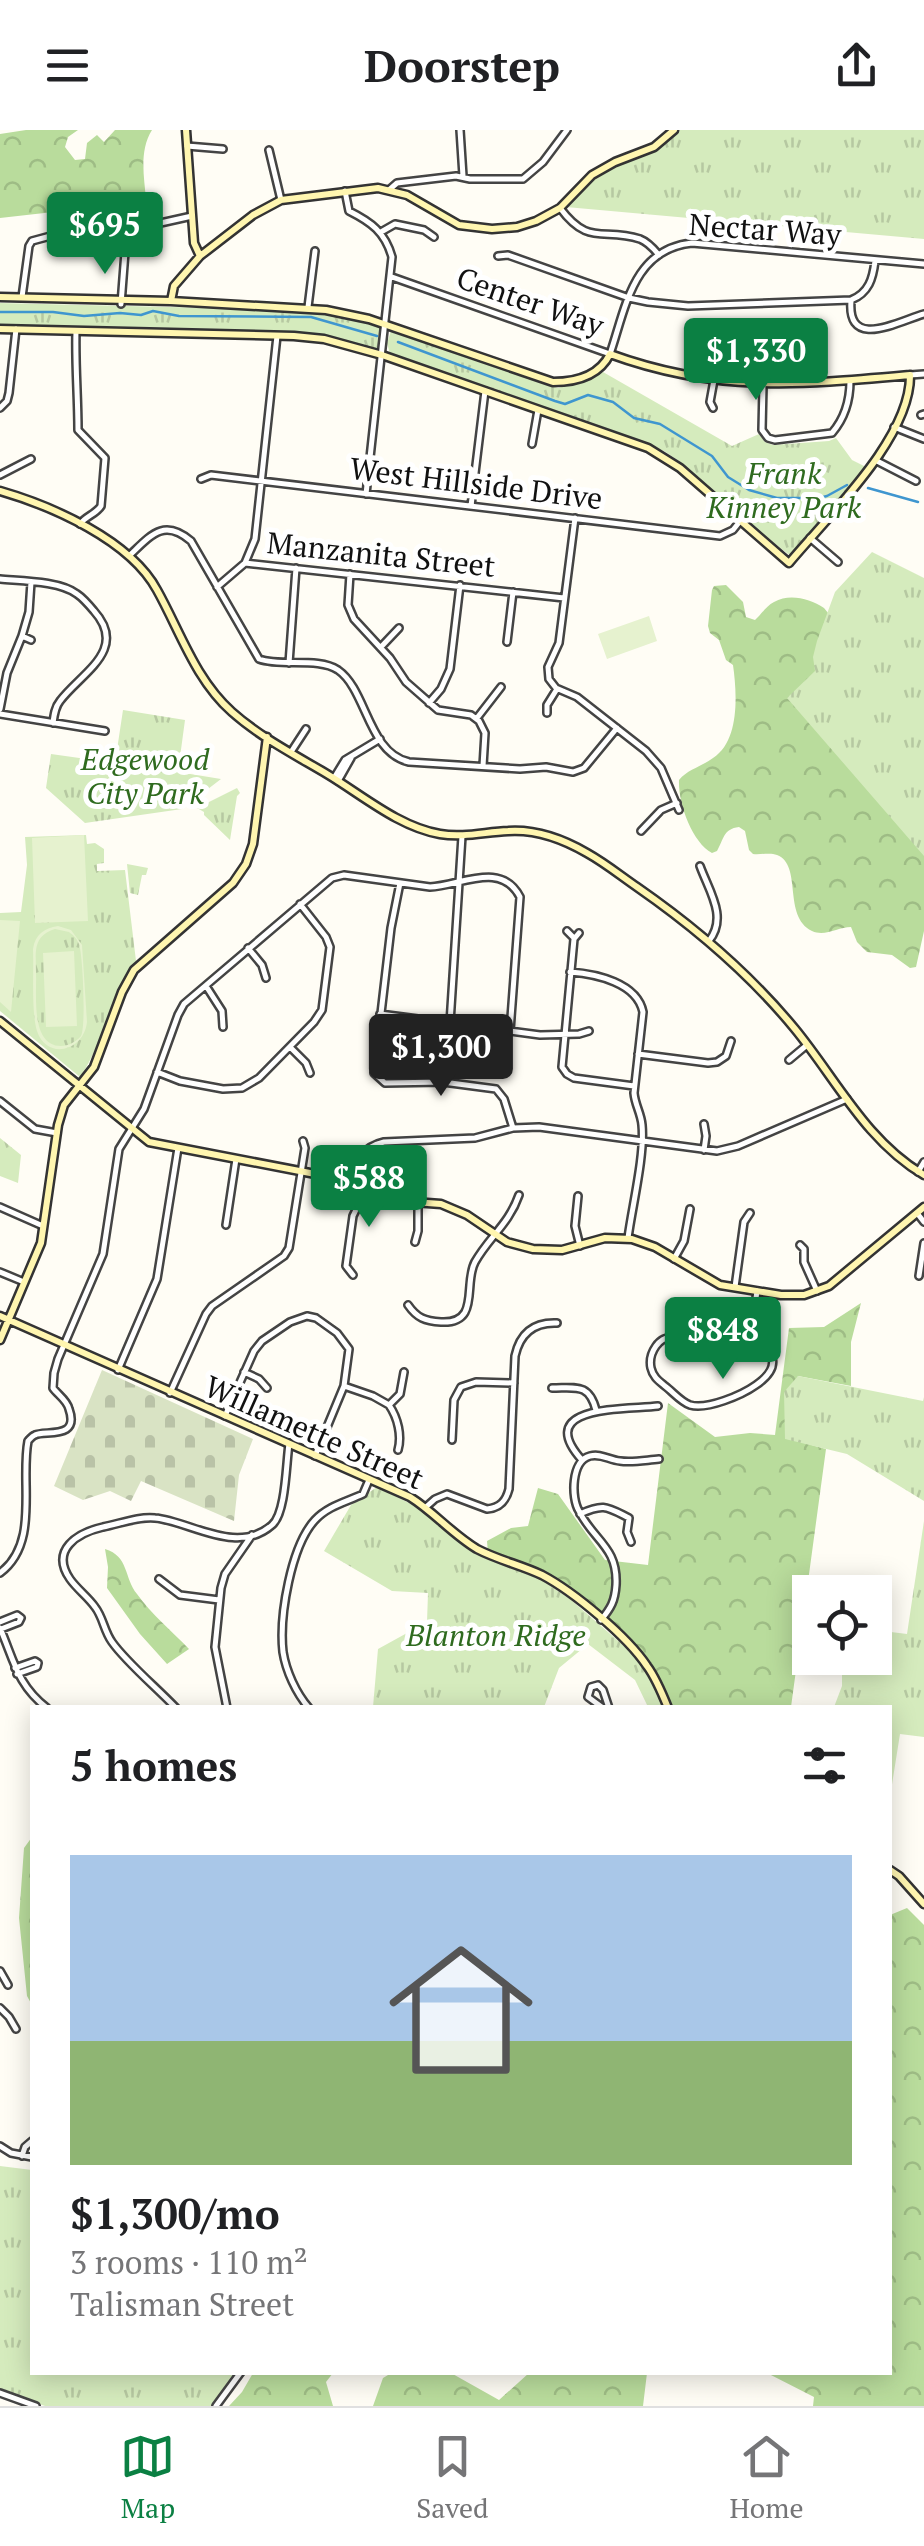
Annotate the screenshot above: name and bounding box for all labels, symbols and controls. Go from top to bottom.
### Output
text: Doorstep [364,35,560,95]
icon: menu [40,38,95,93]
icon: share [829,38,884,93]
pin: $695 [46,192,164,277]
text: $695 [69,203,141,245]
street label: Nectar Way [688,204,843,254]
street label: Center Way [452,257,610,345]
pin: $1,330 [675,318,837,403]
text: $1,330 [706,329,806,371]
street label: West Hillside Drive [348,448,605,518]
park label: Frank Kinney Park [706,453,862,527]
street label: Manzanita Street [265,522,497,586]
park label: Edgewood City Park [80,739,210,813]
pin: $1,300 [360,1014,522,1099]
text: $1,300 [391,1025,491,1067]
pin: $588 [310,1145,428,1230]
text: $588 [333,1156,405,1198]
pin: $848 [664,1297,782,1382]
text: $848 [687,1308,759,1350]
street label: Willamette Street [199,1366,430,1498]
map controls [792,1575,892,1675]
button: locate [792,1575,892,1675]
park label: Blanton Ridge [405,1615,586,1655]
text: 5 homes [70,1737,237,1793]
icon: filters [797,1738,852,1793]
icon: home [371,1920,551,2100]
text: $1,300/mo [70,2185,280,2241]
text: 3 rooms · 110 m² [70,2241,308,2283]
text: Talisman Street [70,2283,294,2325]
tab: Map [120,2429,175,2526]
tab: Saved [416,2429,489,2526]
tab: Home [729,2429,804,2526]

